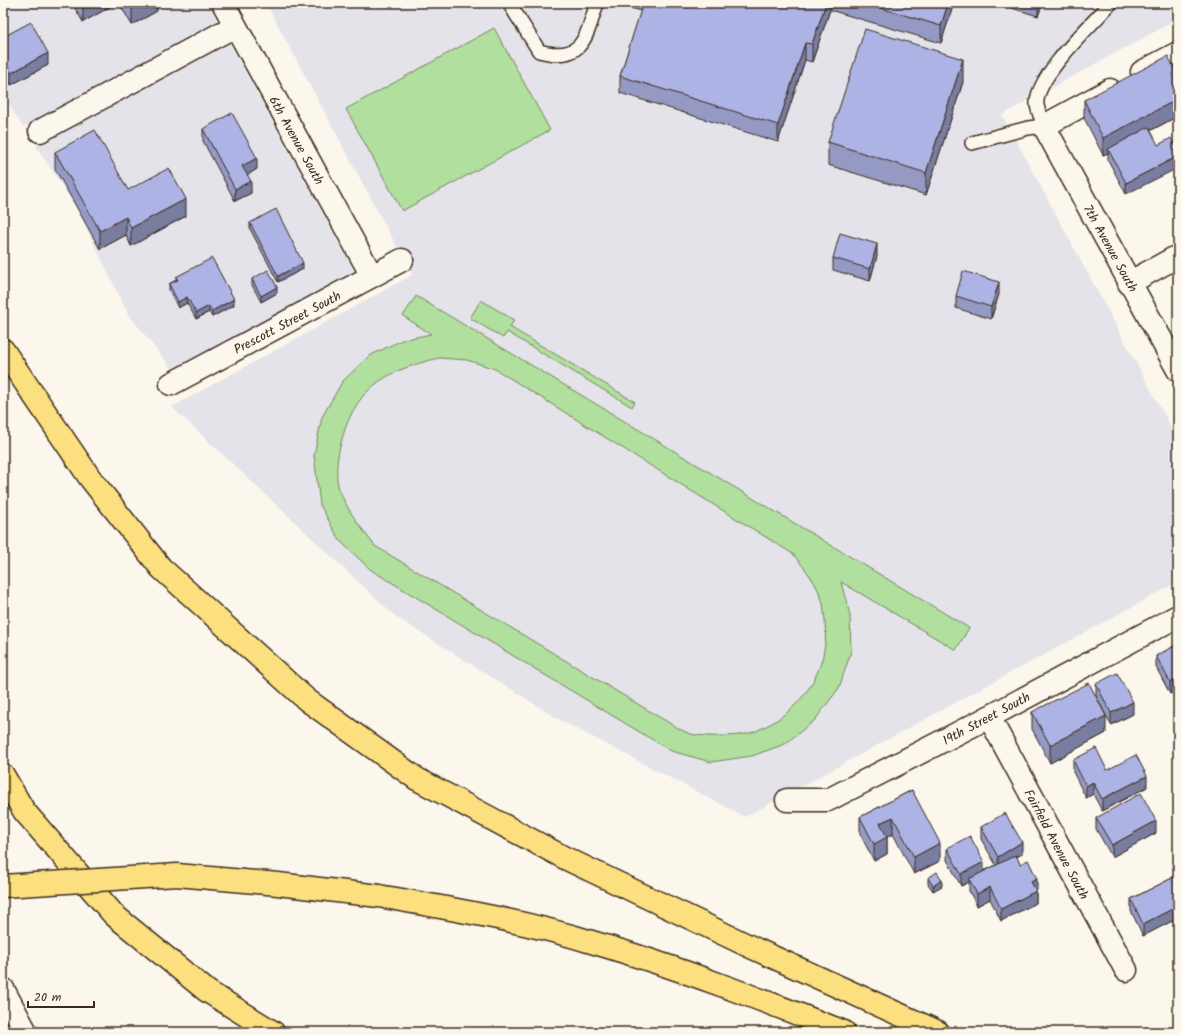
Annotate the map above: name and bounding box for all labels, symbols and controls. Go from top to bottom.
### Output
street label: 6th Avenue South [263,92,329,189]
street label: 7th Avenue South [1077,201,1143,297]
street label: Prescott Street South [230,286,345,361]
street label: 19th Street South [939,687,1034,751]
street label: Fairfield Avenue South [1018,786,1094,904]
scale bar [28,983,94,1009]
text: 20 m [34,988,62,1007]

